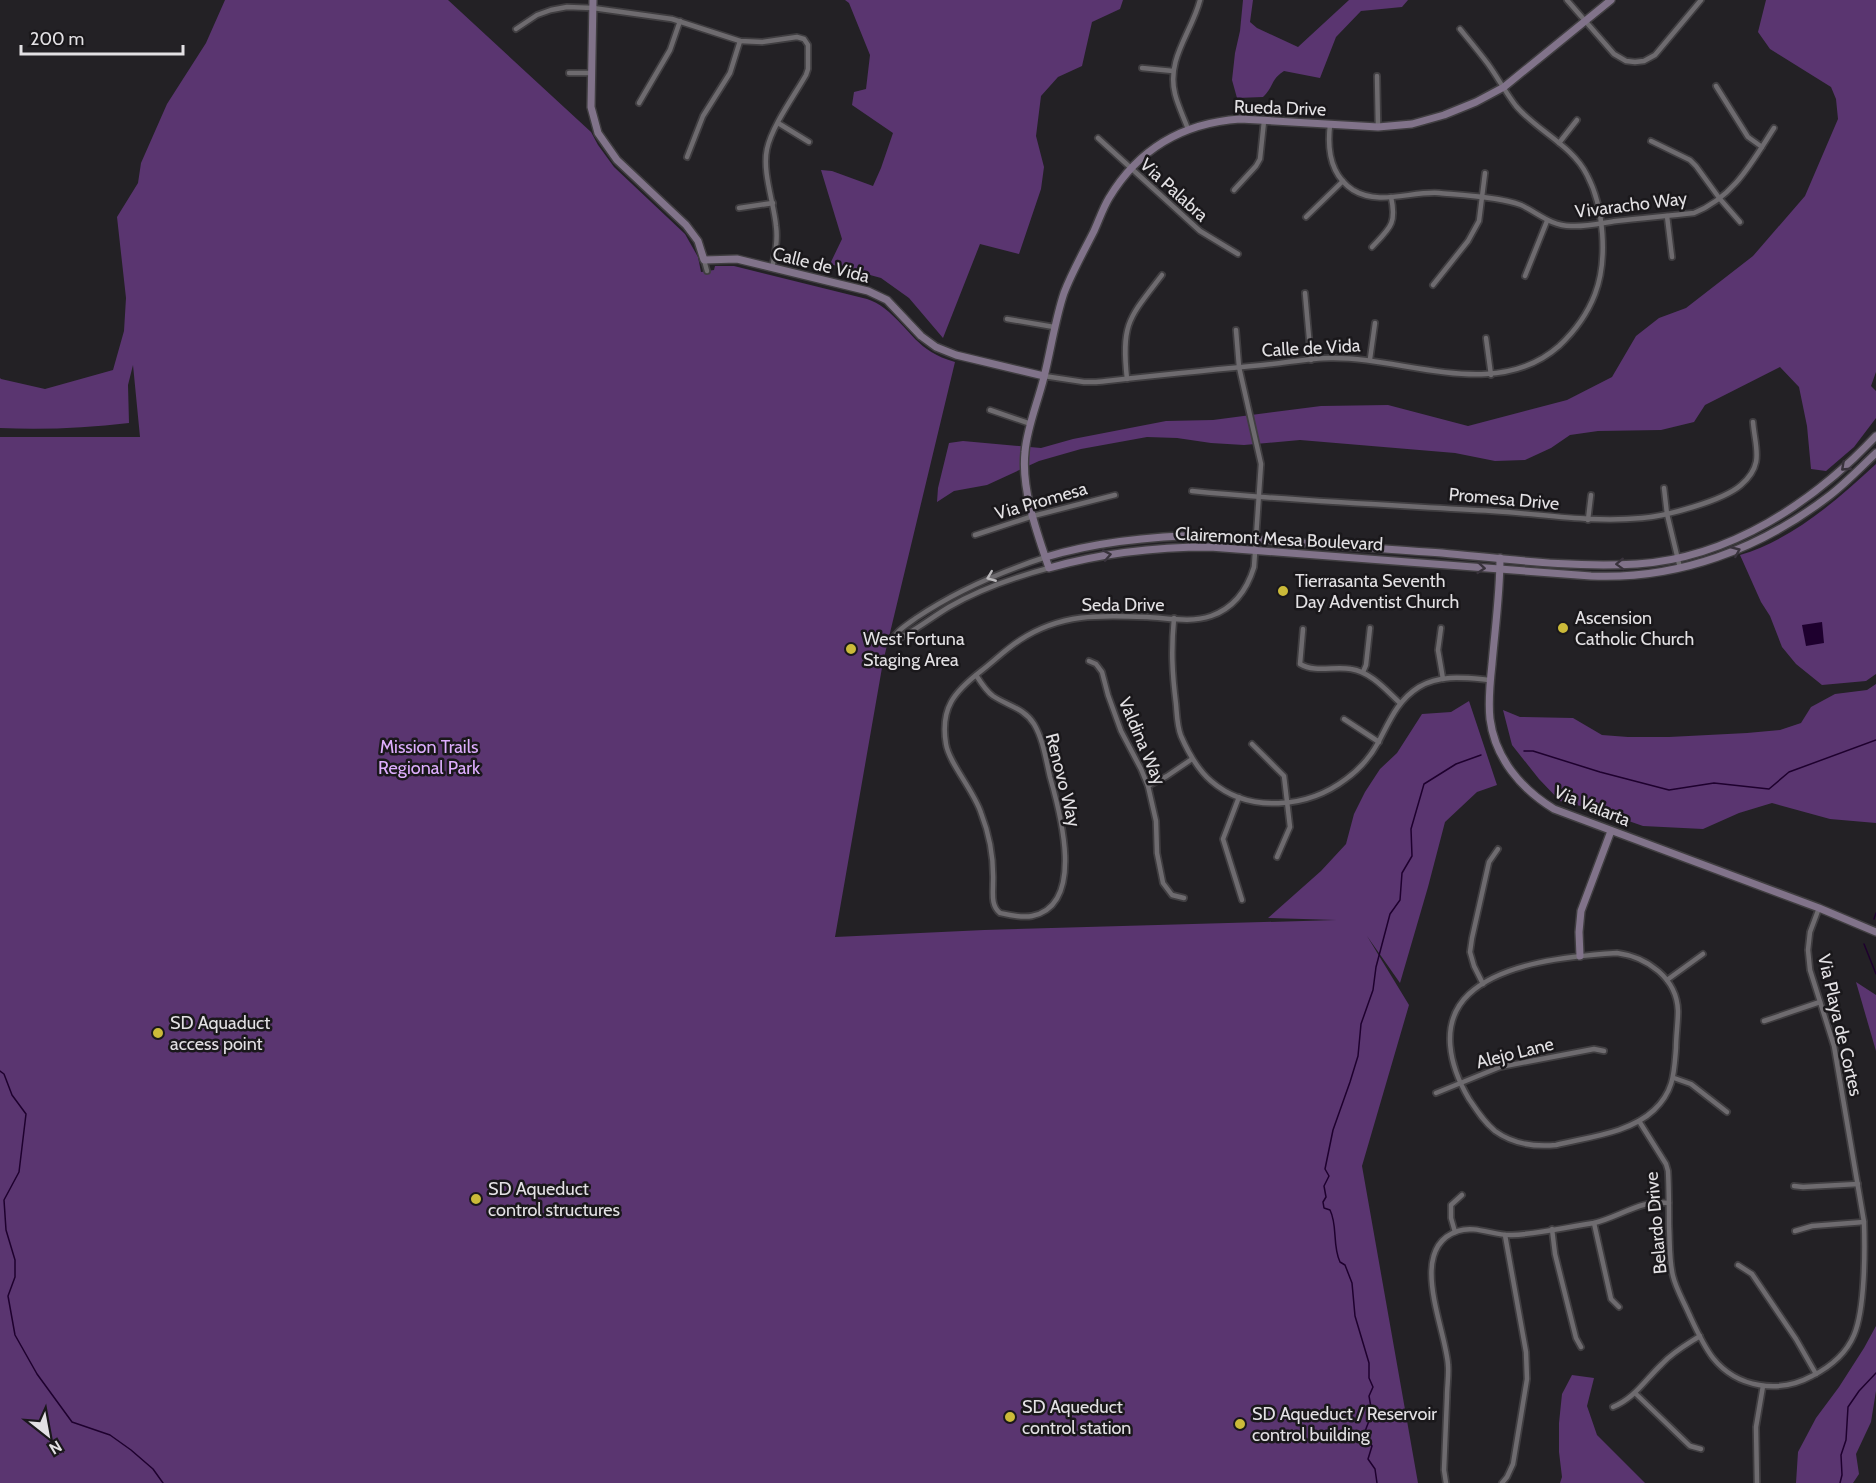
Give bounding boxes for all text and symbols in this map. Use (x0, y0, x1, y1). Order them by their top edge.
scale bar (21, 18, 183, 56)
text: 200 m (30, 28, 84, 50)
street label: Rueda Drive (1233, 95, 1327, 121)
street label: Via Palabra (1135, 154, 1213, 227)
street label: Vivaracho Way (1574, 187, 1688, 223)
street label: Calle de Vida (770, 242, 872, 288)
street label: Calle de Vida (1261, 334, 1361, 362)
one-way arrow (1841, 459, 1852, 470)
street label: Via Promesa (992, 477, 1090, 525)
street label: Promesa Drive (1448, 483, 1560, 515)
street label: Clairemont Mesa Boulevard (1174, 523, 1384, 555)
one-way arrow (1729, 546, 1740, 558)
one-way arrow (1101, 549, 1111, 562)
one-way arrow (1615, 558, 1624, 571)
one-way arrow (1476, 561, 1485, 574)
one-way arrow (986, 570, 997, 582)
place label: Tierrasanta Seventh Day Adventist Church (1295, 570, 1459, 613)
marker: Tierrasanta Seventh Day Adventist Church (1276, 584, 1290, 598)
street label: Seda Drive (1082, 594, 1164, 616)
place label: Ascension Catholic Church (1575, 607, 1694, 650)
marker: Ascension Catholic Church (1556, 621, 1570, 635)
place label: West Fortuna Staging Area (863, 628, 965, 671)
marker: West Fortuna Staging Area (844, 642, 858, 656)
street label: Valdina Way (1114, 694, 1170, 788)
street label: Renovo Way (1041, 731, 1085, 829)
park label: Mission Trails Regional Park (378, 736, 481, 779)
street label: Via Valarta (1551, 781, 1634, 831)
street label: Via Playa de Cortes (1813, 952, 1867, 1098)
place label: SD Aquaduct access point (170, 1012, 270, 1055)
marker: SD Aquaduct access point (151, 1026, 165, 1040)
street label: Alejo Lane (1474, 1033, 1556, 1073)
street label: Belardo Drive (1641, 1171, 1671, 1275)
place label: SD Aqueduct control structures (488, 1178, 620, 1221)
marker: SD Aqueduct control structures (469, 1192, 483, 1206)
place label: SD Aqueduct control station (1022, 1396, 1131, 1439)
place label: SD Aqueduct / Reservoir control building (1252, 1403, 1437, 1446)
north arrow (18, 1405, 78, 1465)
marker: SD Aqueduct control station (1003, 1410, 1017, 1424)
marker: SD Aqueduct / Reservoir control building (1233, 1417, 1247, 1431)
text: N (46, 1436, 65, 1458)

